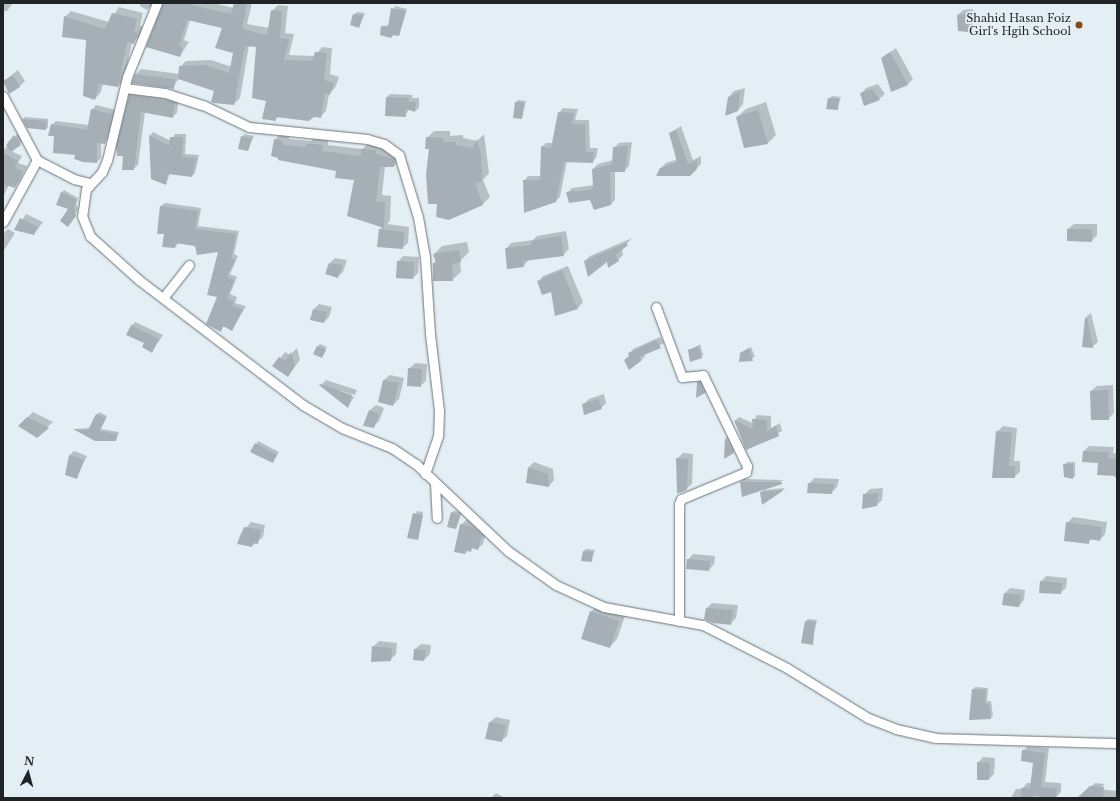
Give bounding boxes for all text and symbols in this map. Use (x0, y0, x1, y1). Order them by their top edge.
place label: Shahid Hasan Foiz Girl's Hgih School (966, 12, 1071, 38)
marker: Shahid Hasan Foiz Girl's Hgih School (1074, 20, 1084, 30)
north arrow (8, 753, 48, 793)
text: N (23, 754, 35, 769)

